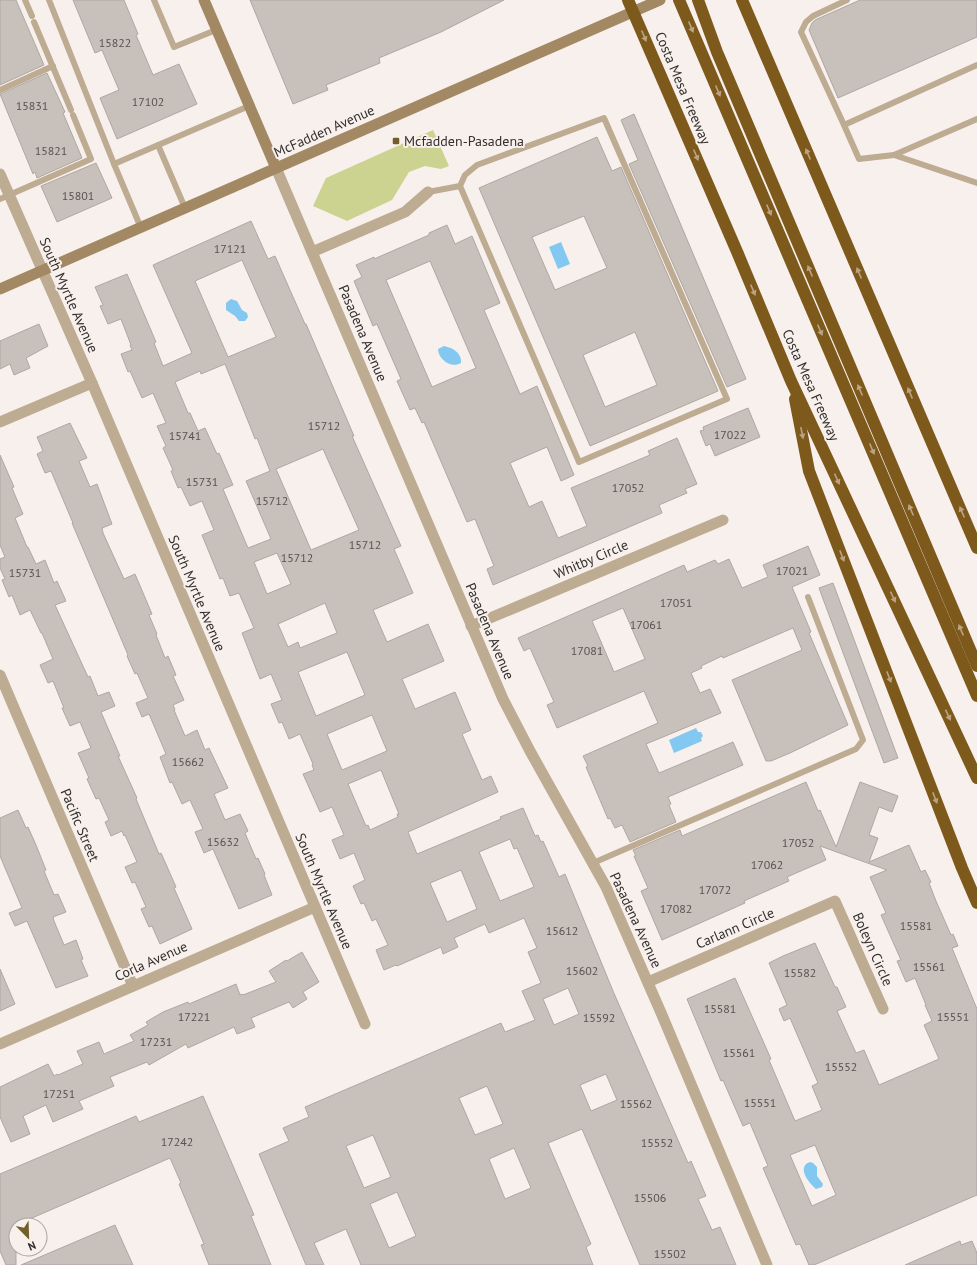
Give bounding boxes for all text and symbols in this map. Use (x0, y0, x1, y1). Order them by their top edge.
one-way arrow (688, 22, 694, 33)
street label: Costa Mesa Freeway (651, 29, 715, 148)
one-way arrow (641, 30, 647, 41)
house number: 15822 (99, 35, 131, 50)
one-way arrow (715, 85, 721, 96)
house number: 17102 (132, 94, 164, 109)
house number: 15831 (16, 98, 48, 113)
street label: McFadden Avenue (271, 101, 377, 161)
place label: Mcfadden-Pasadena (404, 132, 524, 150)
marker: Mcfadden-Pasadena (391, 136, 401, 146)
house number: 15821 (35, 143, 67, 158)
one-way arrow (805, 148, 811, 159)
one-way arrow (692, 149, 699, 161)
house number: 15801 (62, 188, 94, 203)
one-way arrow (767, 205, 773, 217)
street label: South Myrtle Avenue (35, 235, 103, 355)
house number: 17121 (214, 241, 246, 256)
one-way arrow (806, 264, 812, 276)
one-way arrow (856, 268, 862, 279)
street label: Pasadena Avenue (335, 282, 391, 384)
one-way arrow (751, 284, 757, 296)
one-way arrow (818, 324, 824, 336)
street label: Costa Mesa Freeway (778, 326, 844, 444)
one-way arrow (857, 384, 863, 396)
one-way arrow (907, 386, 913, 398)
house number: 15712 (308, 418, 340, 433)
one-way arrow (799, 426, 805, 439)
house number: 17022 (714, 427, 746, 442)
house number: 15741 (169, 428, 201, 443)
one-way arrow (869, 444, 875, 456)
house number: 15731 (186, 474, 218, 489)
one-way arrow (834, 474, 840, 485)
house number: 17052 (612, 480, 644, 495)
house number: 15712 (256, 493, 288, 508)
one-way arrow (907, 504, 913, 516)
one-way arrow (958, 506, 965, 518)
street label: South Myrtle Avenue (164, 532, 230, 654)
street label: Whitby Circle (551, 535, 631, 583)
house number: 15712 (349, 537, 381, 552)
house number: 15712 (281, 550, 313, 565)
one-way arrow (840, 550, 846, 562)
house number: 17021 (776, 563, 808, 578)
house number: 15731 (9, 565, 41, 580)
street label: Pasadena Avenue (462, 580, 518, 682)
one-way arrow (889, 591, 896, 603)
house number: 17051 (660, 595, 692, 610)
house number: 17061 (630, 617, 662, 632)
one-way arrow (958, 623, 964, 635)
house number: 17081 (571, 643, 603, 658)
one-way arrow (886, 671, 892, 683)
one-way arrow (945, 709, 951, 720)
house number: 15662 (172, 754, 204, 769)
street label: Pacific Street (57, 786, 103, 864)
one-way arrow (933, 793, 939, 805)
street label: South Myrtle Avenue (291, 830, 357, 952)
house number: 15632 (207, 834, 239, 849)
house number: 17052 (782, 835, 814, 850)
house number: 17062 (751, 857, 783, 872)
street label: Pasadena Avenue (606, 869, 666, 971)
house number: 17072 (699, 882, 731, 897)
house number: 17082 (660, 901, 692, 916)
street label: Carlann Circle (693, 903, 777, 953)
street label: Boleyn Circle (849, 909, 897, 989)
house number: 15581 (900, 918, 932, 933)
house number: 15612 (546, 923, 578, 938)
street label: Corla Avenue (112, 937, 190, 985)
house number: 15561 (913, 959, 945, 974)
house number: 15602 (566, 963, 598, 978)
house number: 15582 (784, 965, 816, 980)
house number: 15581 (704, 1001, 736, 1016)
house number: 17221 (178, 1009, 210, 1024)
house number: 15551 (937, 1009, 969, 1024)
house number: 15592 (583, 1010, 615, 1025)
house number: 17231 (140, 1034, 172, 1049)
house number: 15561 (723, 1045, 755, 1060)
house number: 15552 (825, 1059, 857, 1074)
house number: 17251 (43, 1086, 75, 1101)
house number: 15551 (744, 1095, 776, 1110)
house number: 15562 (620, 1096, 652, 1111)
house number: 17242 (161, 1134, 193, 1149)
house number: 15552 (641, 1135, 673, 1150)
house number: 15506 (634, 1190, 666, 1205)
north arrow (8, 1217, 48, 1257)
text: N (26, 1238, 38, 1254)
house number: 15502 (654, 1246, 686, 1261)

